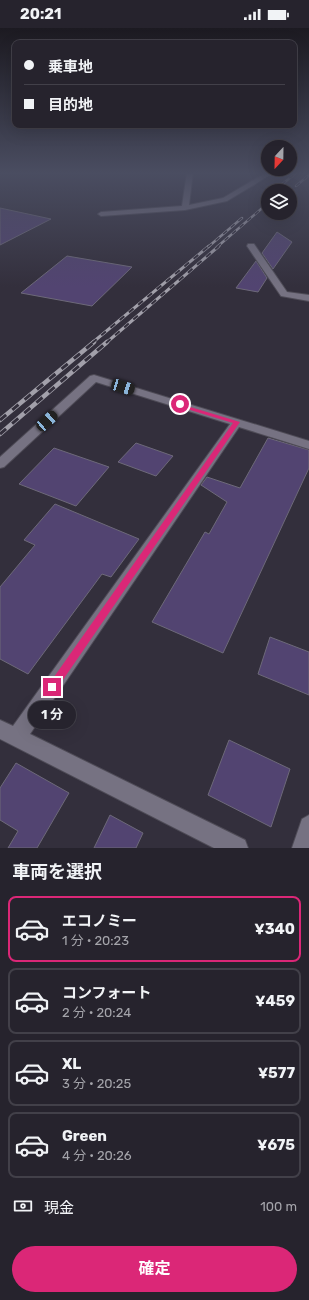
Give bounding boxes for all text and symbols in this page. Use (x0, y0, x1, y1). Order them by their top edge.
text: 20:21 (20, 5, 62, 23)
text: 乗車地 (48, 58, 93, 76)
text: 目的地 (48, 96, 93, 114)
north arrow (261, 140, 297, 176)
map controls (261, 140, 297, 220)
button: layers (261, 184, 297, 220)
car (110, 378, 136, 396)
route start (171, 395, 189, 413)
car (34, 409, 60, 433)
route end (43, 678, 61, 696)
callout: 1 分 (28, 701, 76, 729)
text: 1 分 (41, 707, 63, 722)
text: 車両を選択 (12, 861, 102, 883)
icon: car (14, 911, 50, 947)
text: エコノミー (62, 912, 137, 930)
text: ¥340 (254, 920, 295, 938)
text: 1 分 · 20:23 (62, 933, 129, 948)
icon: car (14, 983, 50, 1019)
text: コンフォート (62, 984, 152, 1002)
text: ¥459 (255, 992, 295, 1010)
text: 2 分 · 20:24 (62, 1005, 131, 1020)
icon: car (14, 1055, 50, 1091)
text: XL (62, 1055, 81, 1073)
text: ¥577 (258, 1064, 295, 1082)
text: 3 分 · 20:25 (62, 1076, 131, 1091)
icon: car (14, 1127, 50, 1163)
text: Green (62, 1127, 107, 1145)
text: ¥675 (257, 1136, 295, 1154)
text: 4 分 · 20:26 (62, 1148, 132, 1163)
icon: cash (12, 1195, 34, 1217)
text: 現金 (44, 1199, 74, 1217)
text: 100 m (260, 1199, 297, 1214)
button: 確定 (12, 1246, 297, 1292)

